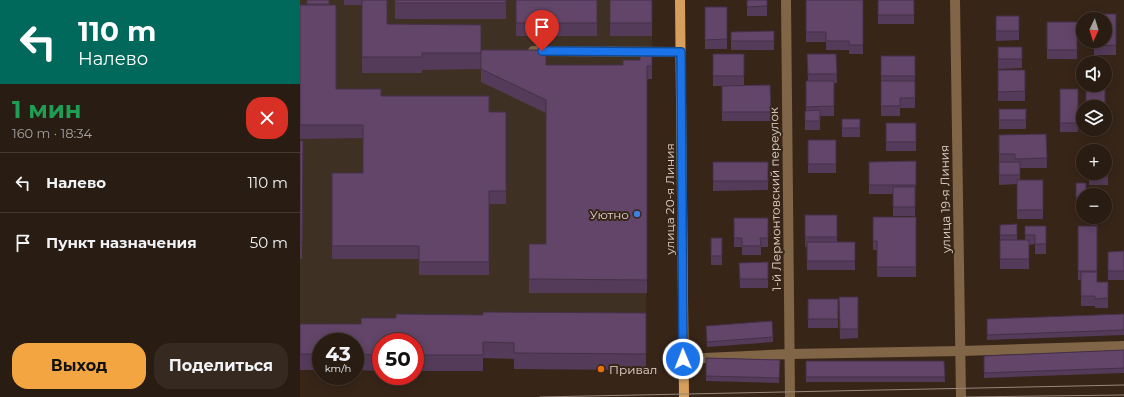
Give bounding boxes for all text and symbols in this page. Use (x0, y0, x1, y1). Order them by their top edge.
pin (525, 10, 559, 51)
north arrow (1076, 12, 1112, 48)
map controls (1076, 12, 1112, 224)
text: 110 m (78, 14, 156, 48)
icon: left (12, 16, 64, 68)
icon: arrive (531, 16, 553, 38)
text: Налево (78, 48, 148, 70)
button: sound (1076, 56, 1112, 92)
text: 1 мин (12, 95, 81, 124)
button: close (246, 97, 288, 139)
button: layers (1076, 100, 1112, 136)
street label: 1-й Лермонтовский переулок (766, 107, 784, 291)
text: 160 m · 18:34 (12, 125, 92, 141)
street label: улица 20-я Линия (662, 143, 677, 256)
button: + (1076, 144, 1112, 180)
street label: улица 19-я Линия (937, 145, 953, 254)
icon: left (12, 172, 34, 194)
text: Налево (46, 173, 106, 192)
text: 110 m (247, 173, 288, 192)
button: − (1076, 188, 1112, 224)
place label: Уютно (590, 207, 629, 222)
marker: Уютно (632, 209, 642, 219)
icon: arrive (12, 232, 34, 254)
text: Пункт назначения (46, 233, 197, 252)
text: 50 m (250, 233, 288, 252)
speed limit sign: 50 (372, 333, 424, 385)
position arrow (662, 338, 704, 380)
text: 43 (325, 342, 351, 366)
button: Выход (12, 343, 146, 389)
button: Поделиться (154, 343, 288, 389)
text: km/h (325, 362, 351, 375)
place label: Привал (609, 362, 657, 377)
marker: Привал (596, 364, 606, 374)

